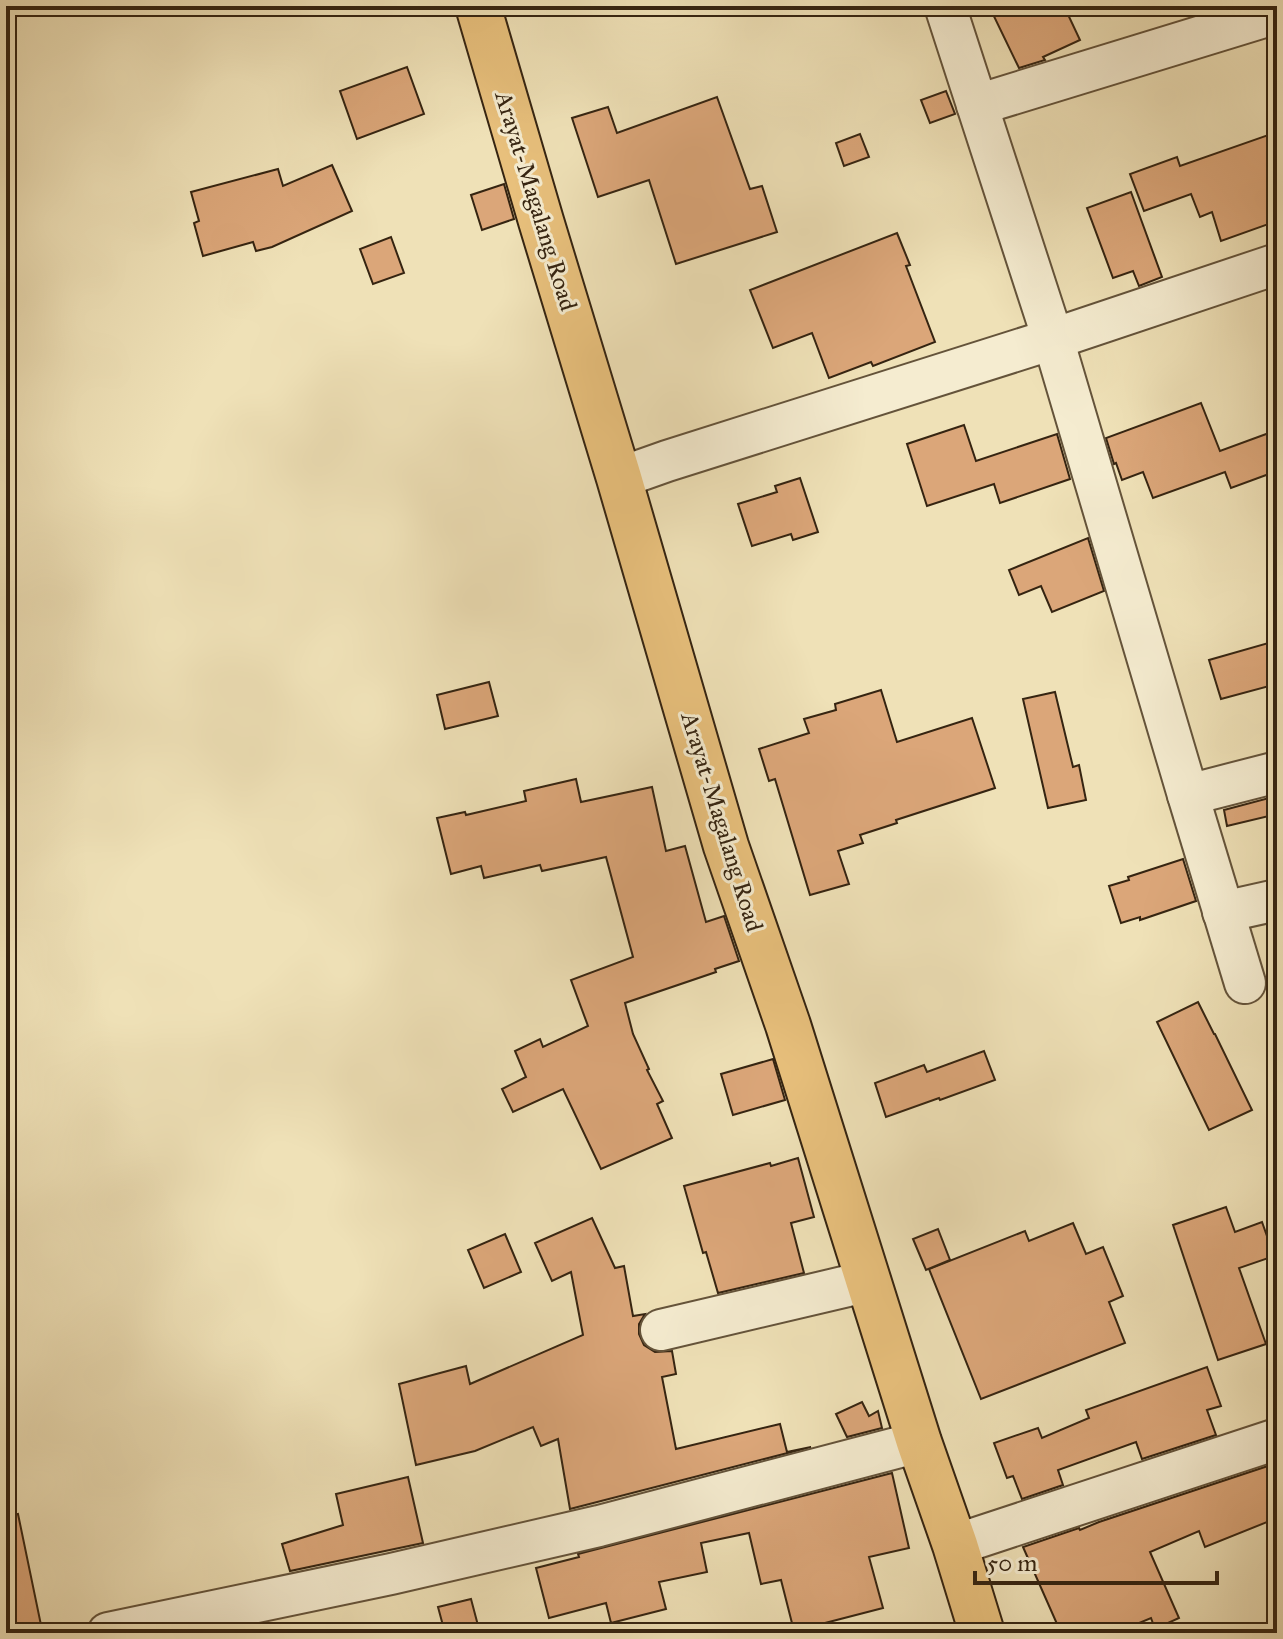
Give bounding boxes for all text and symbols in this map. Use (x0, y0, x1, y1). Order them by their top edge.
street label: Arayat-Magalang Road (488, 87, 584, 314)
street label: Arayat-Magalang Road (674, 708, 770, 935)
scale bar (975, 1535, 1217, 1585)
text: 50 m (987, 1548, 1037, 1578)

